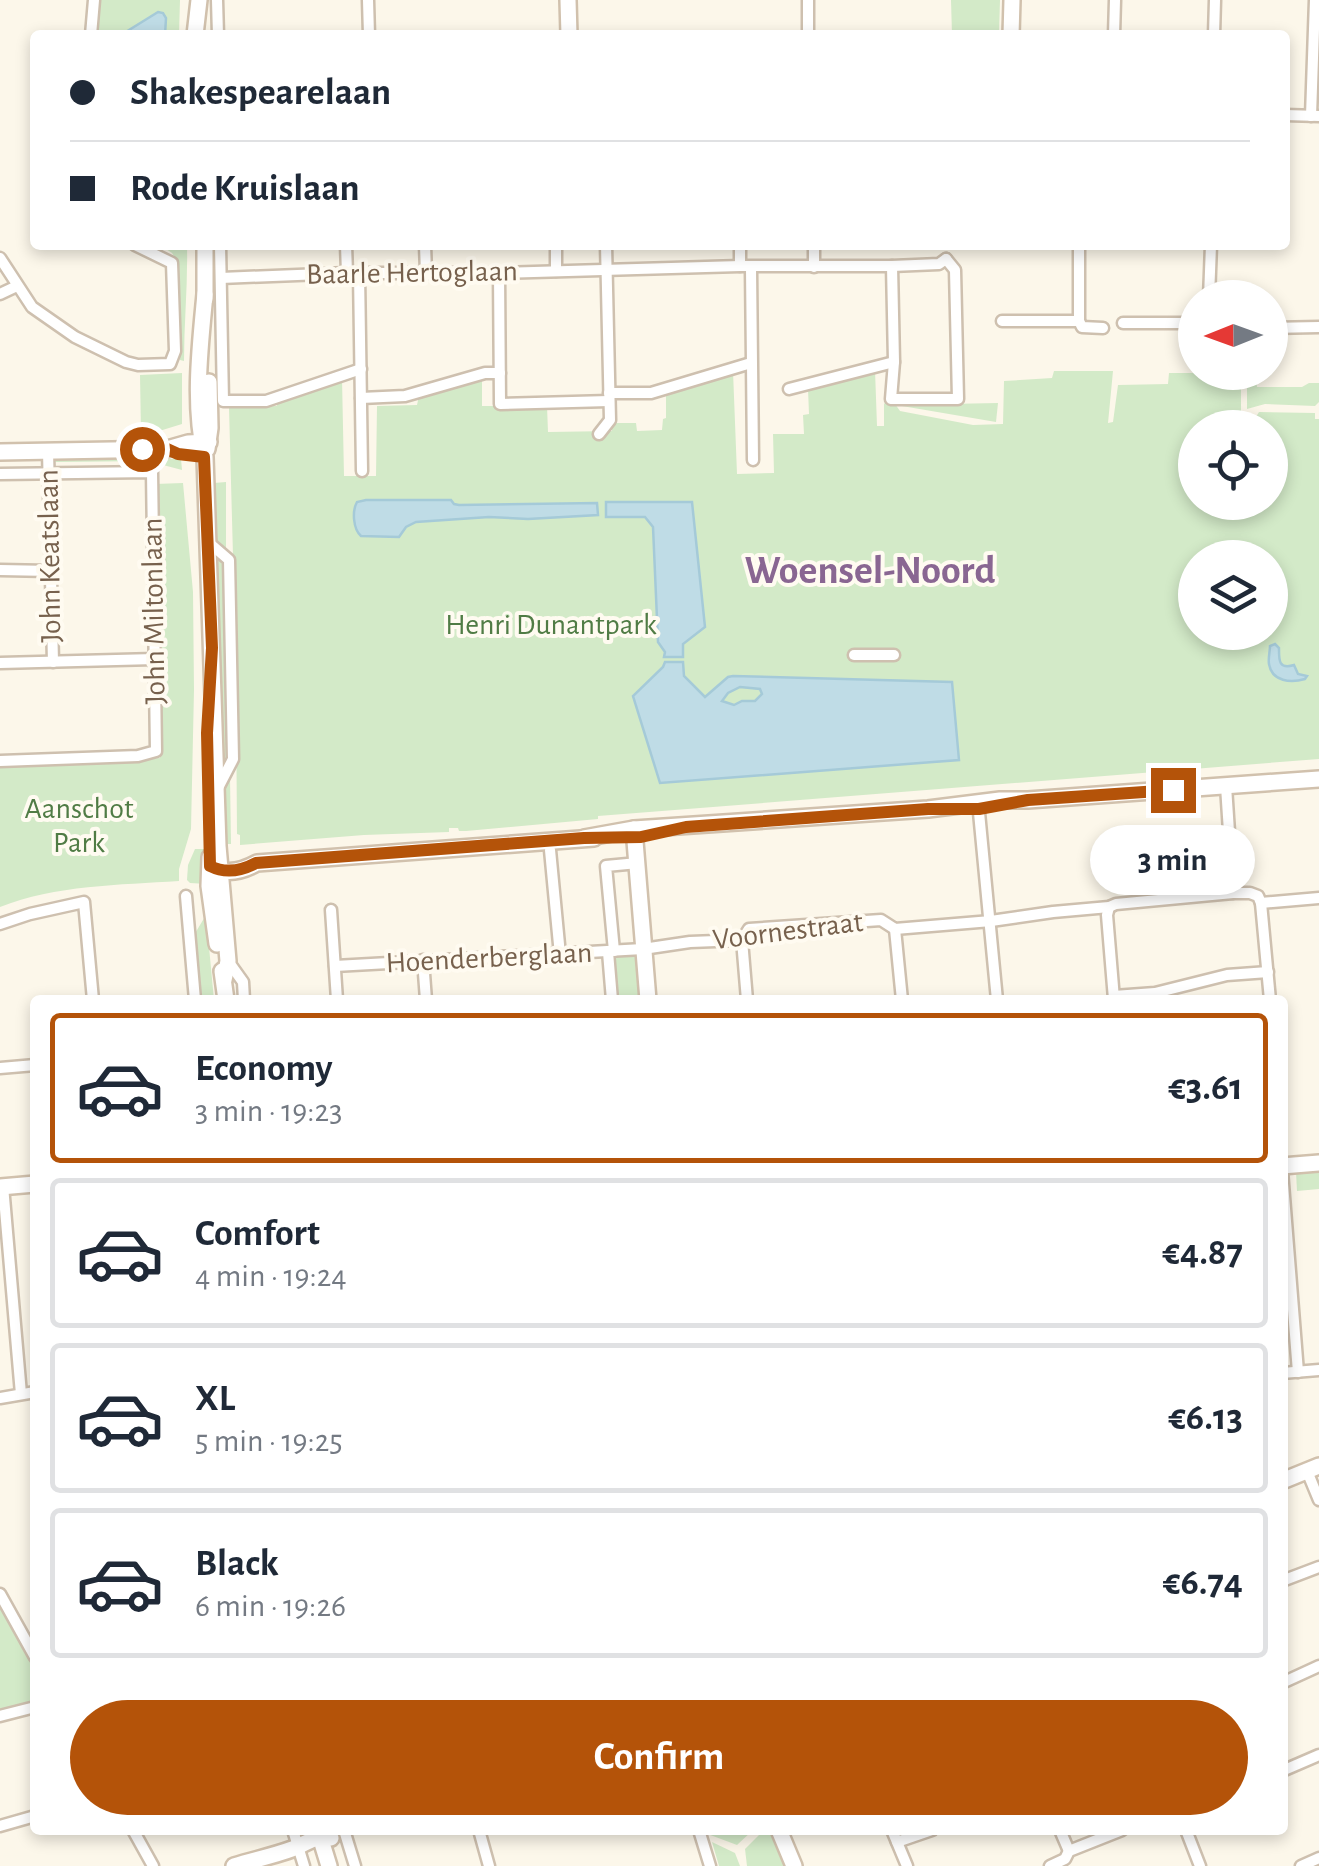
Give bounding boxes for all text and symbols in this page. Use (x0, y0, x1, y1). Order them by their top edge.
text: Shakespearelaan (130, 74, 391, 112)
text: Rode Kruislaan (130, 170, 360, 208)
street label: Baarle Hertoglaan (306, 256, 518, 290)
north arrow (1178, 280, 1288, 390)
map controls (1178, 280, 1288, 650)
button: locate (1178, 410, 1288, 520)
route start (120, 427, 165, 472)
street label: John Keatslaan (33, 469, 67, 643)
street label: John Miltonlaan (137, 517, 171, 705)
button: layers (1178, 540, 1288, 650)
district label: Woensel-Noord (745, 551, 995, 591)
park label: Henri Dunantpark (445, 610, 657, 640)
route end (1151, 768, 1196, 813)
park label: Aanschot Park (25, 794, 134, 858)
callout: 3 min (1090, 825, 1256, 895)
text: 3 min (1138, 844, 1207, 876)
street label: Voornestraat (711, 907, 865, 955)
street label: Hoenderberglaan (385, 938, 593, 978)
icon: car (75, 1043, 165, 1133)
text: Economy (195, 1050, 333, 1088)
text: €3.61 (1168, 1069, 1243, 1107)
text: 3 min · 19:23 (195, 1095, 342, 1127)
icon: car (75, 1208, 165, 1298)
text: Comfort (195, 1215, 320, 1253)
text: €4.87 (1162, 1234, 1243, 1272)
text: 4 min · 19:24 (195, 1260, 347, 1292)
icon: car (75, 1373, 165, 1463)
text: XL (195, 1380, 235, 1418)
text: €6.13 (1168, 1399, 1243, 1437)
text: 5 min · 19:25 (195, 1425, 343, 1457)
icon: car (75, 1538, 165, 1628)
text: Black (195, 1545, 279, 1583)
text: €6.74 (1163, 1564, 1243, 1602)
text: 6 min · 19:26 (195, 1590, 346, 1622)
button: Confirm (70, 1700, 1248, 1815)

